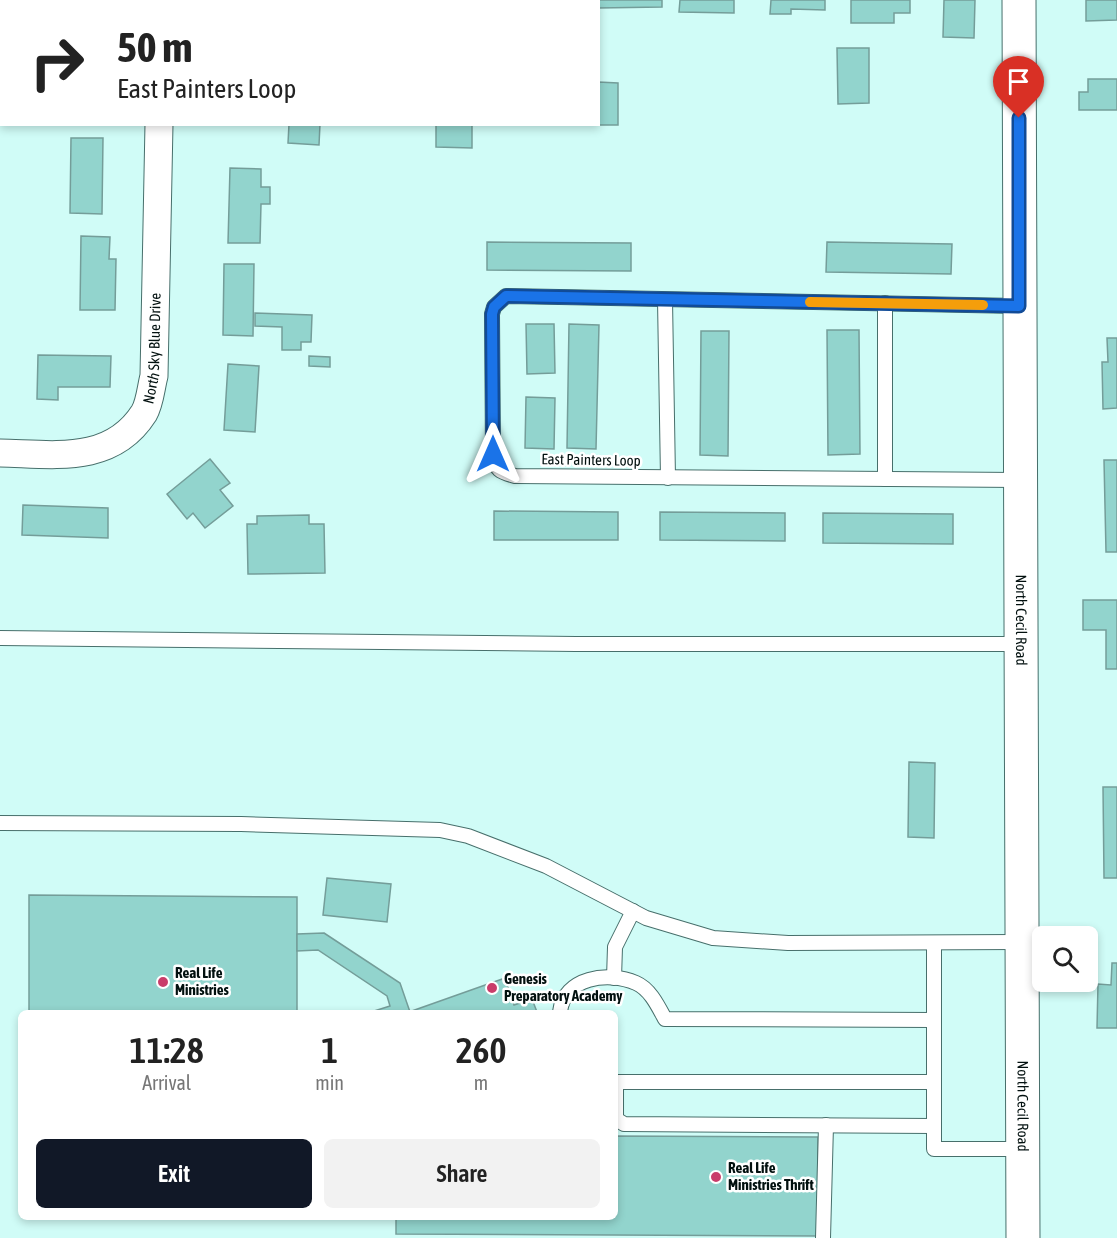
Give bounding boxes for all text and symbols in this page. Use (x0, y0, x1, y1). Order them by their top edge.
text: 50 m (117, 23, 192, 71)
icon: right (18, 24, 96, 102)
pin (993, 56, 1044, 118)
icon: arrive (1002, 65, 1035, 98)
text: East Painters Loop (117, 73, 296, 104)
street label: North Sky Blue Drive (139, 292, 164, 406)
position arrow (461, 422, 525, 486)
street label: East Painters Loop (541, 450, 641, 469)
street label: North Cecil Road (1013, 574, 1030, 666)
map controls (1032, 926, 1098, 992)
button: search (1032, 926, 1098, 992)
place label: Real Life Ministries (175, 964, 230, 998)
place label: Genesis Preparatory Academy (504, 970, 623, 1004)
marker: Real Life Ministries (156, 975, 170, 989)
marker: Genesis Preparatory Academy (485, 981, 499, 995)
text: 11:28 (130, 1029, 204, 1071)
text: 1 (321, 1029, 338, 1071)
text: 260 (456, 1029, 506, 1071)
street label: North Cecil Road (1014, 1060, 1032, 1152)
text: Arrival (142, 1071, 191, 1094)
text: min (315, 1071, 344, 1094)
text: m (474, 1071, 488, 1094)
button: Exit (36, 1139, 312, 1208)
button: Share (324, 1139, 600, 1208)
place label: Real Life Ministries Thrift (728, 1159, 814, 1193)
marker: Real Life Ministries Thrift (709, 1170, 723, 1184)

